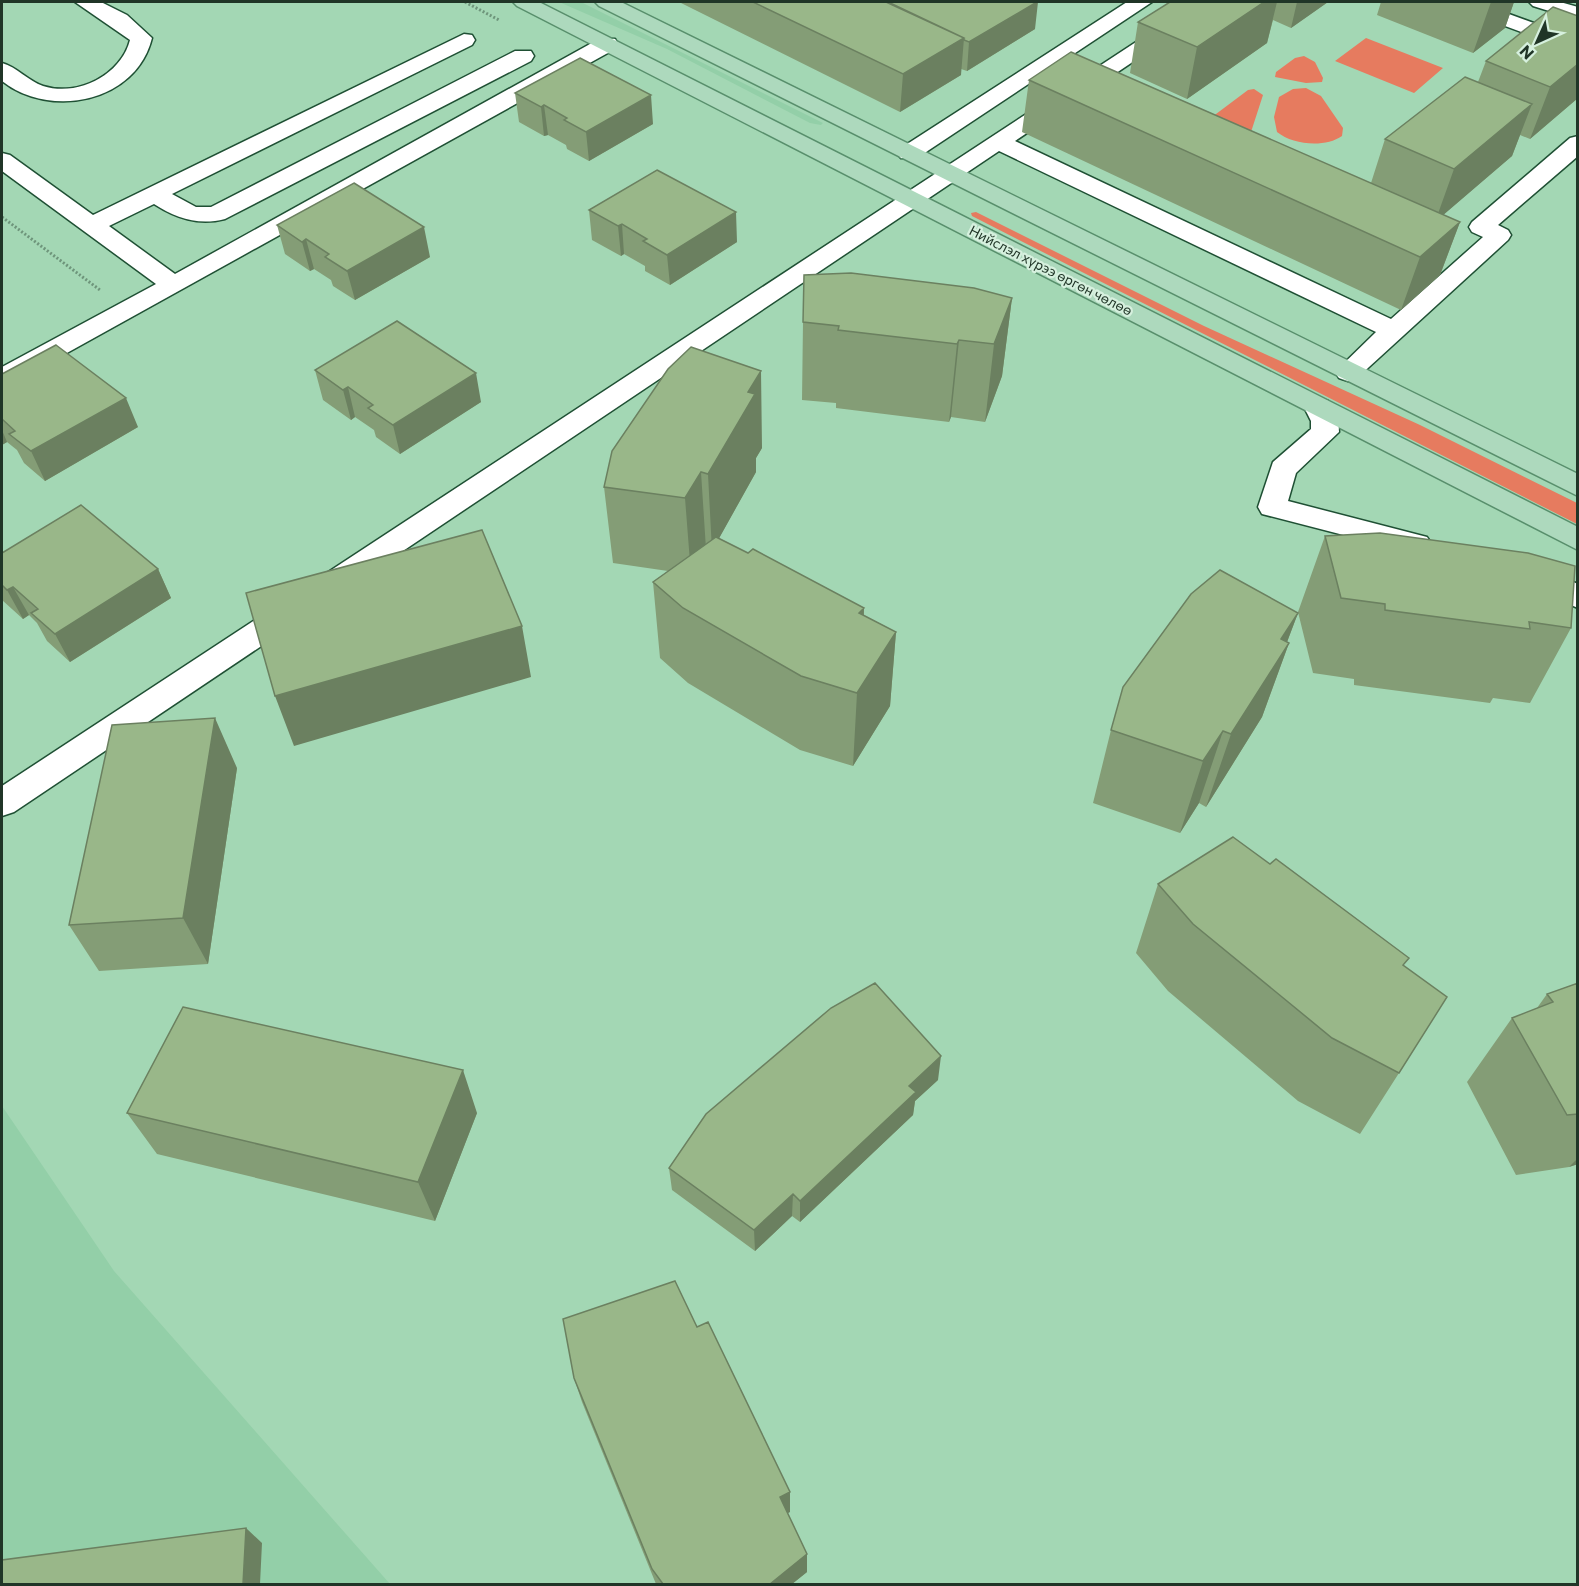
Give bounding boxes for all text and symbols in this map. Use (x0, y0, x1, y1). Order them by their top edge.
north arrow (1507, 12, 1567, 72)
text: N (1515, 42, 1537, 64)
street label: Нийслэл хүрээ өргөн чөлөө (967, 221, 1135, 319)

